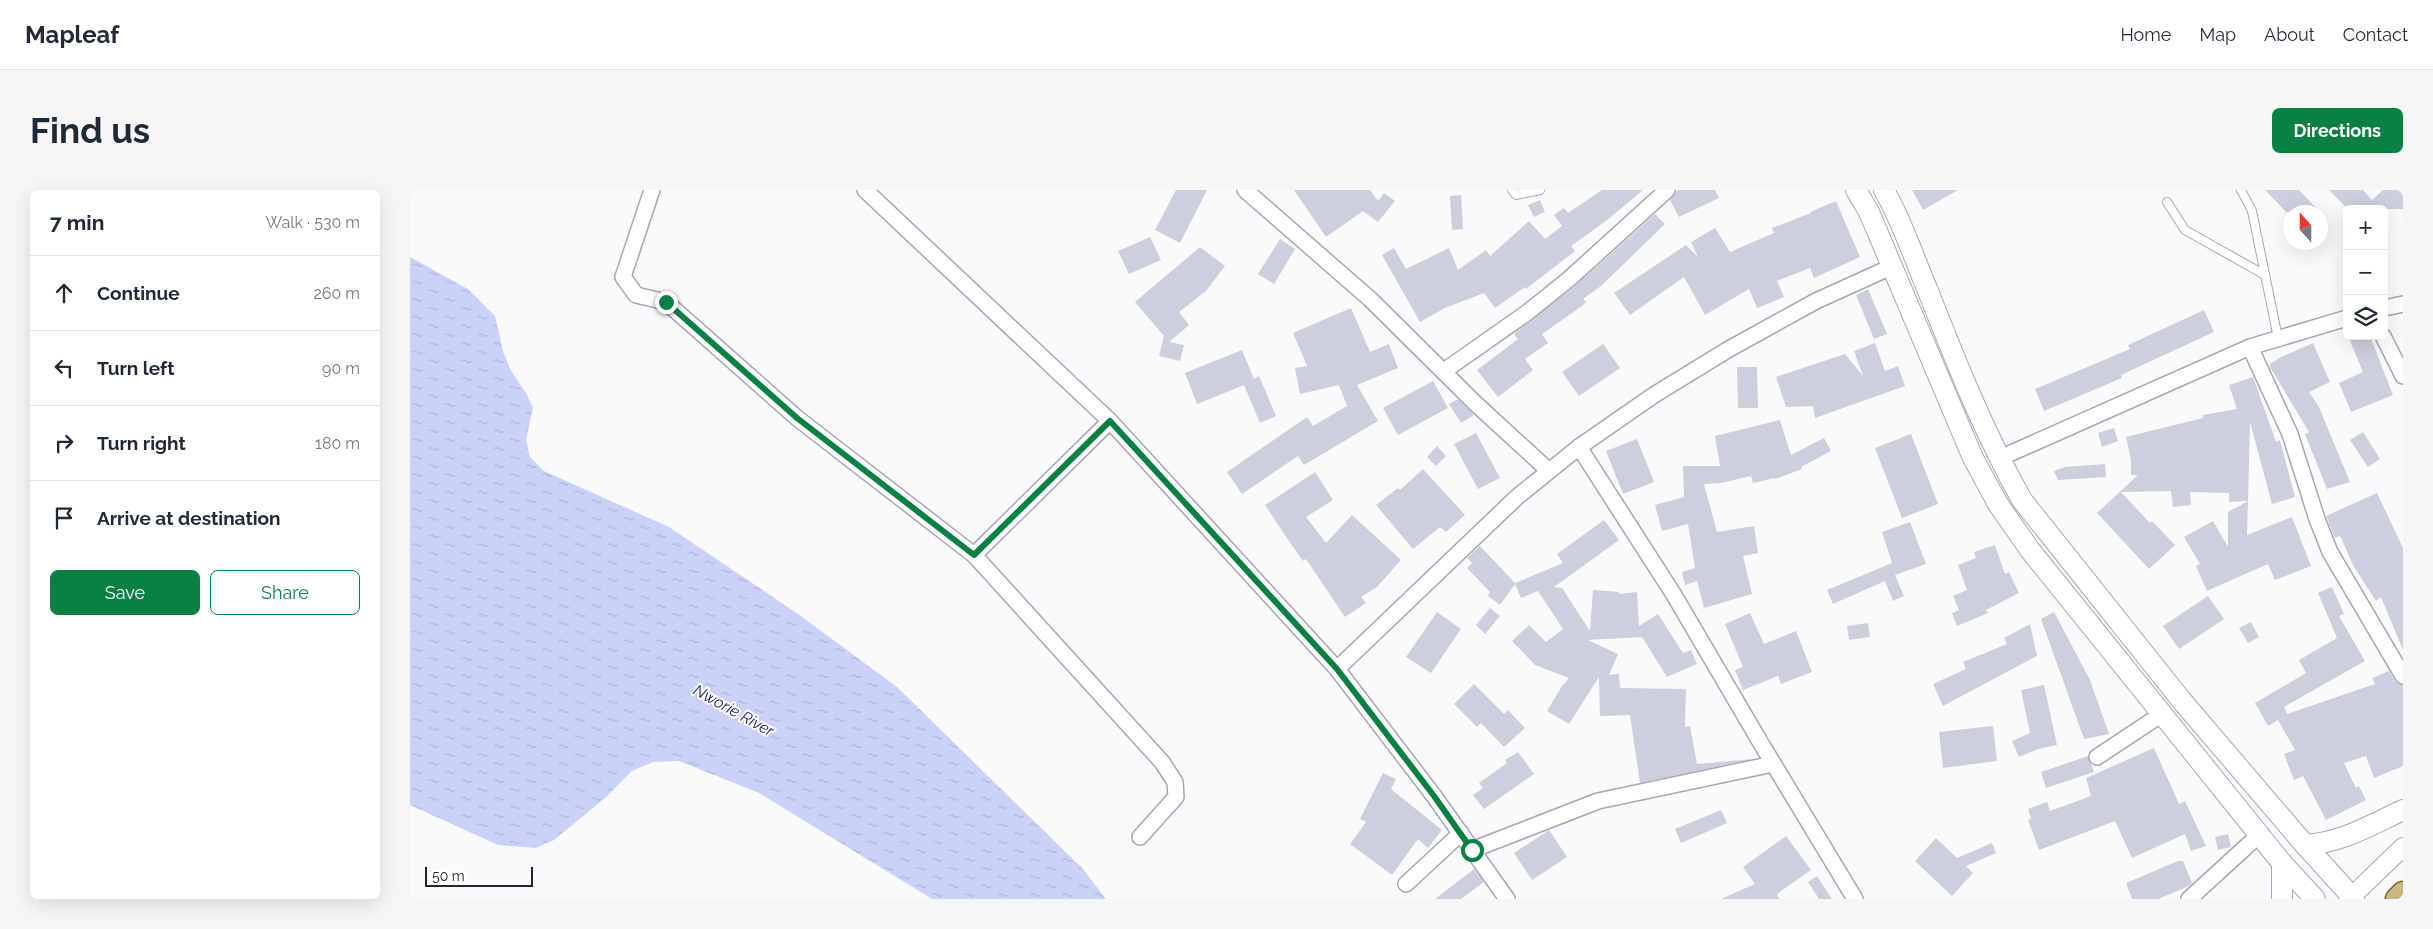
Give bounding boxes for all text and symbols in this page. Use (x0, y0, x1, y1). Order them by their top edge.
text: Mapleaf (25, 20, 119, 49)
text: Home (2120, 24, 2171, 45)
text: Map (2199, 24, 2236, 45)
text: About (2264, 24, 2315, 45)
text: Contact (2343, 24, 2408, 45)
button: Directions (2272, 108, 2403, 153)
text: Find us (30, 110, 150, 151)
north arrow (2283, 205, 2328, 250)
map controls (2343, 205, 2388, 340)
button: + (2343, 205, 2388, 250)
text: 7 min (50, 210, 104, 235)
text: Walk · 530 m (266, 213, 360, 232)
button: − (2343, 250, 2388, 295)
icon: ahead (50, 279, 78, 307)
text: Continue (97, 282, 180, 304)
text: 260 m (313, 284, 360, 303)
route end (655, 291, 678, 314)
button: layers (2343, 295, 2388, 340)
icon: left (50, 354, 78, 382)
text: Turn left (97, 357, 174, 379)
text: 90 m (322, 359, 360, 378)
icon: right (50, 429, 78, 457)
text: Turn right (97, 432, 186, 454)
text: 180 m (315, 434, 360, 453)
icon: arrive (50, 504, 78, 532)
text: Arrive at destination (97, 507, 281, 529)
button: Save (50, 570, 200, 615)
button: Share (210, 570, 360, 615)
water label: Nworie River (690, 680, 778, 741)
route start (1461, 839, 1484, 862)
scale bar (425, 864, 532, 887)
text: 50 m (432, 868, 465, 884)

